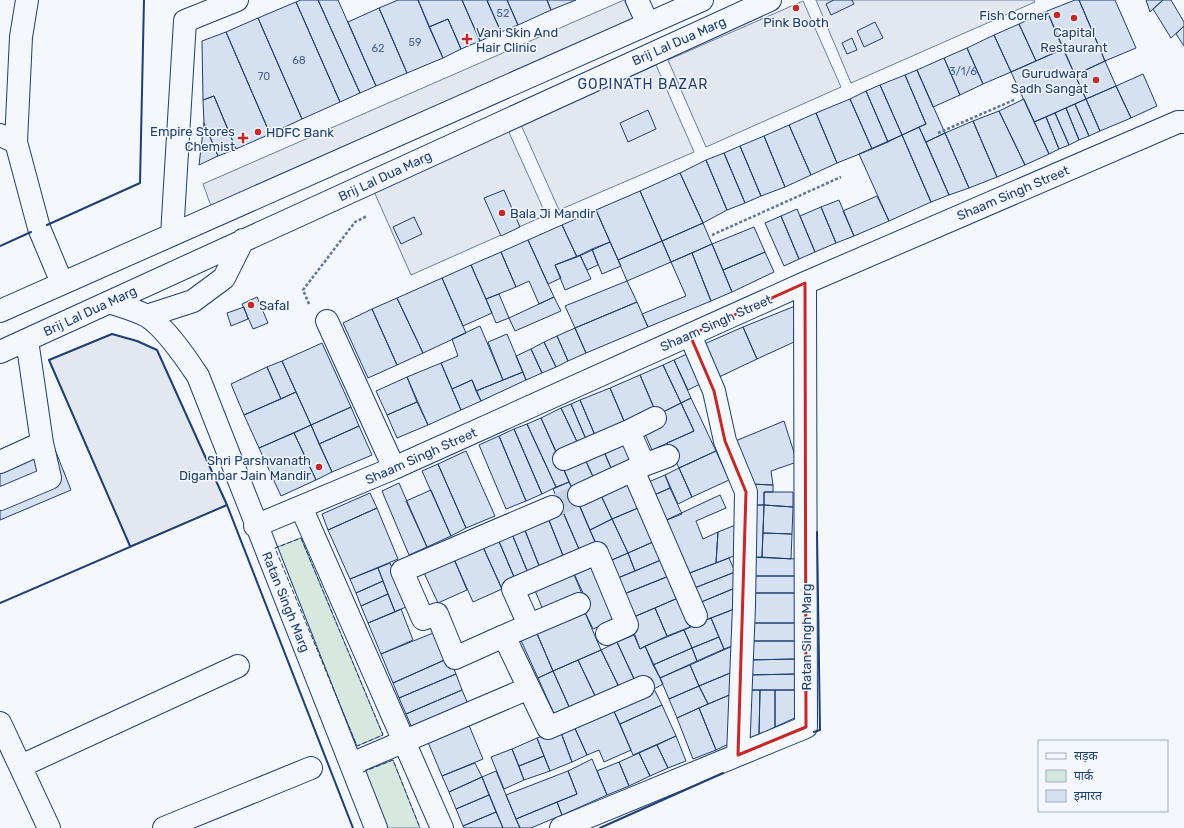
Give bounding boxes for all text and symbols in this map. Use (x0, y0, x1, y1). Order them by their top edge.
marker: Pink Booth (791, 3, 801, 13)
house number: 52 (497, 7, 510, 20)
place label: Fish Corner (979, 8, 1049, 23)
marker: Fish Corner (1052, 10, 1062, 20)
marker: Capital Restaurant (1069, 13, 1079, 23)
street label: Brij Lal Dua Marg (630, 14, 729, 69)
place label: Pink Booth (763, 15, 829, 30)
place label: Vani Skin And Hair Clinic (476, 25, 558, 55)
place label: Capital Restaurant (1040, 25, 1108, 55)
marker: Vani Skin And Hair Clinic (461, 33, 473, 45)
house number: 59 (408, 36, 422, 49)
house number: 62 (371, 42, 385, 55)
house number: 68 (292, 54, 306, 67)
house number: 3/1/6 (949, 65, 977, 78)
place label: Gurudwara Sadh Sangat (1011, 66, 1088, 97)
house number: 70 (258, 70, 270, 83)
marker: Gurudwara Sadh Sangat (1091, 75, 1101, 85)
district label: GOPINATH BAZAR (577, 76, 709, 93)
place label: Empire Stores Chemist (150, 124, 235, 154)
place label: HDFC Bank (266, 125, 334, 140)
marker: HDFC Bank (253, 127, 263, 137)
marker: Empire Stores Chemist (238, 133, 248, 143)
street label: Brij Lal Dua Marg (336, 148, 435, 205)
street label: Shaam Singh Street (955, 163, 1072, 224)
place label: Bala Ji Mandir (510, 206, 595, 221)
marker: Bala Ji Mandir (497, 208, 507, 218)
street label: Brij Lal Dua Marg (41, 283, 140, 340)
street label: Shaam Singh Street (658, 292, 775, 355)
place label: Safal (259, 298, 289, 313)
marker: Safal (246, 300, 256, 310)
street label: Shaam Singh Street (363, 425, 480, 488)
place label: Shri Parshvanath Digambar Jain Mandir (179, 453, 311, 484)
marker: Shri Parshvanath Digambar Jain Mandir (314, 462, 324, 472)
street label: Ratan Singh Marg (258, 550, 313, 655)
street label: Ratan Singh Marg (799, 584, 815, 691)
legend (1038, 740, 1168, 812)
text: सड़क (1074, 749, 1099, 763)
text: पार्क (1074, 769, 1094, 783)
text: इमारत (1074, 789, 1103, 803)

